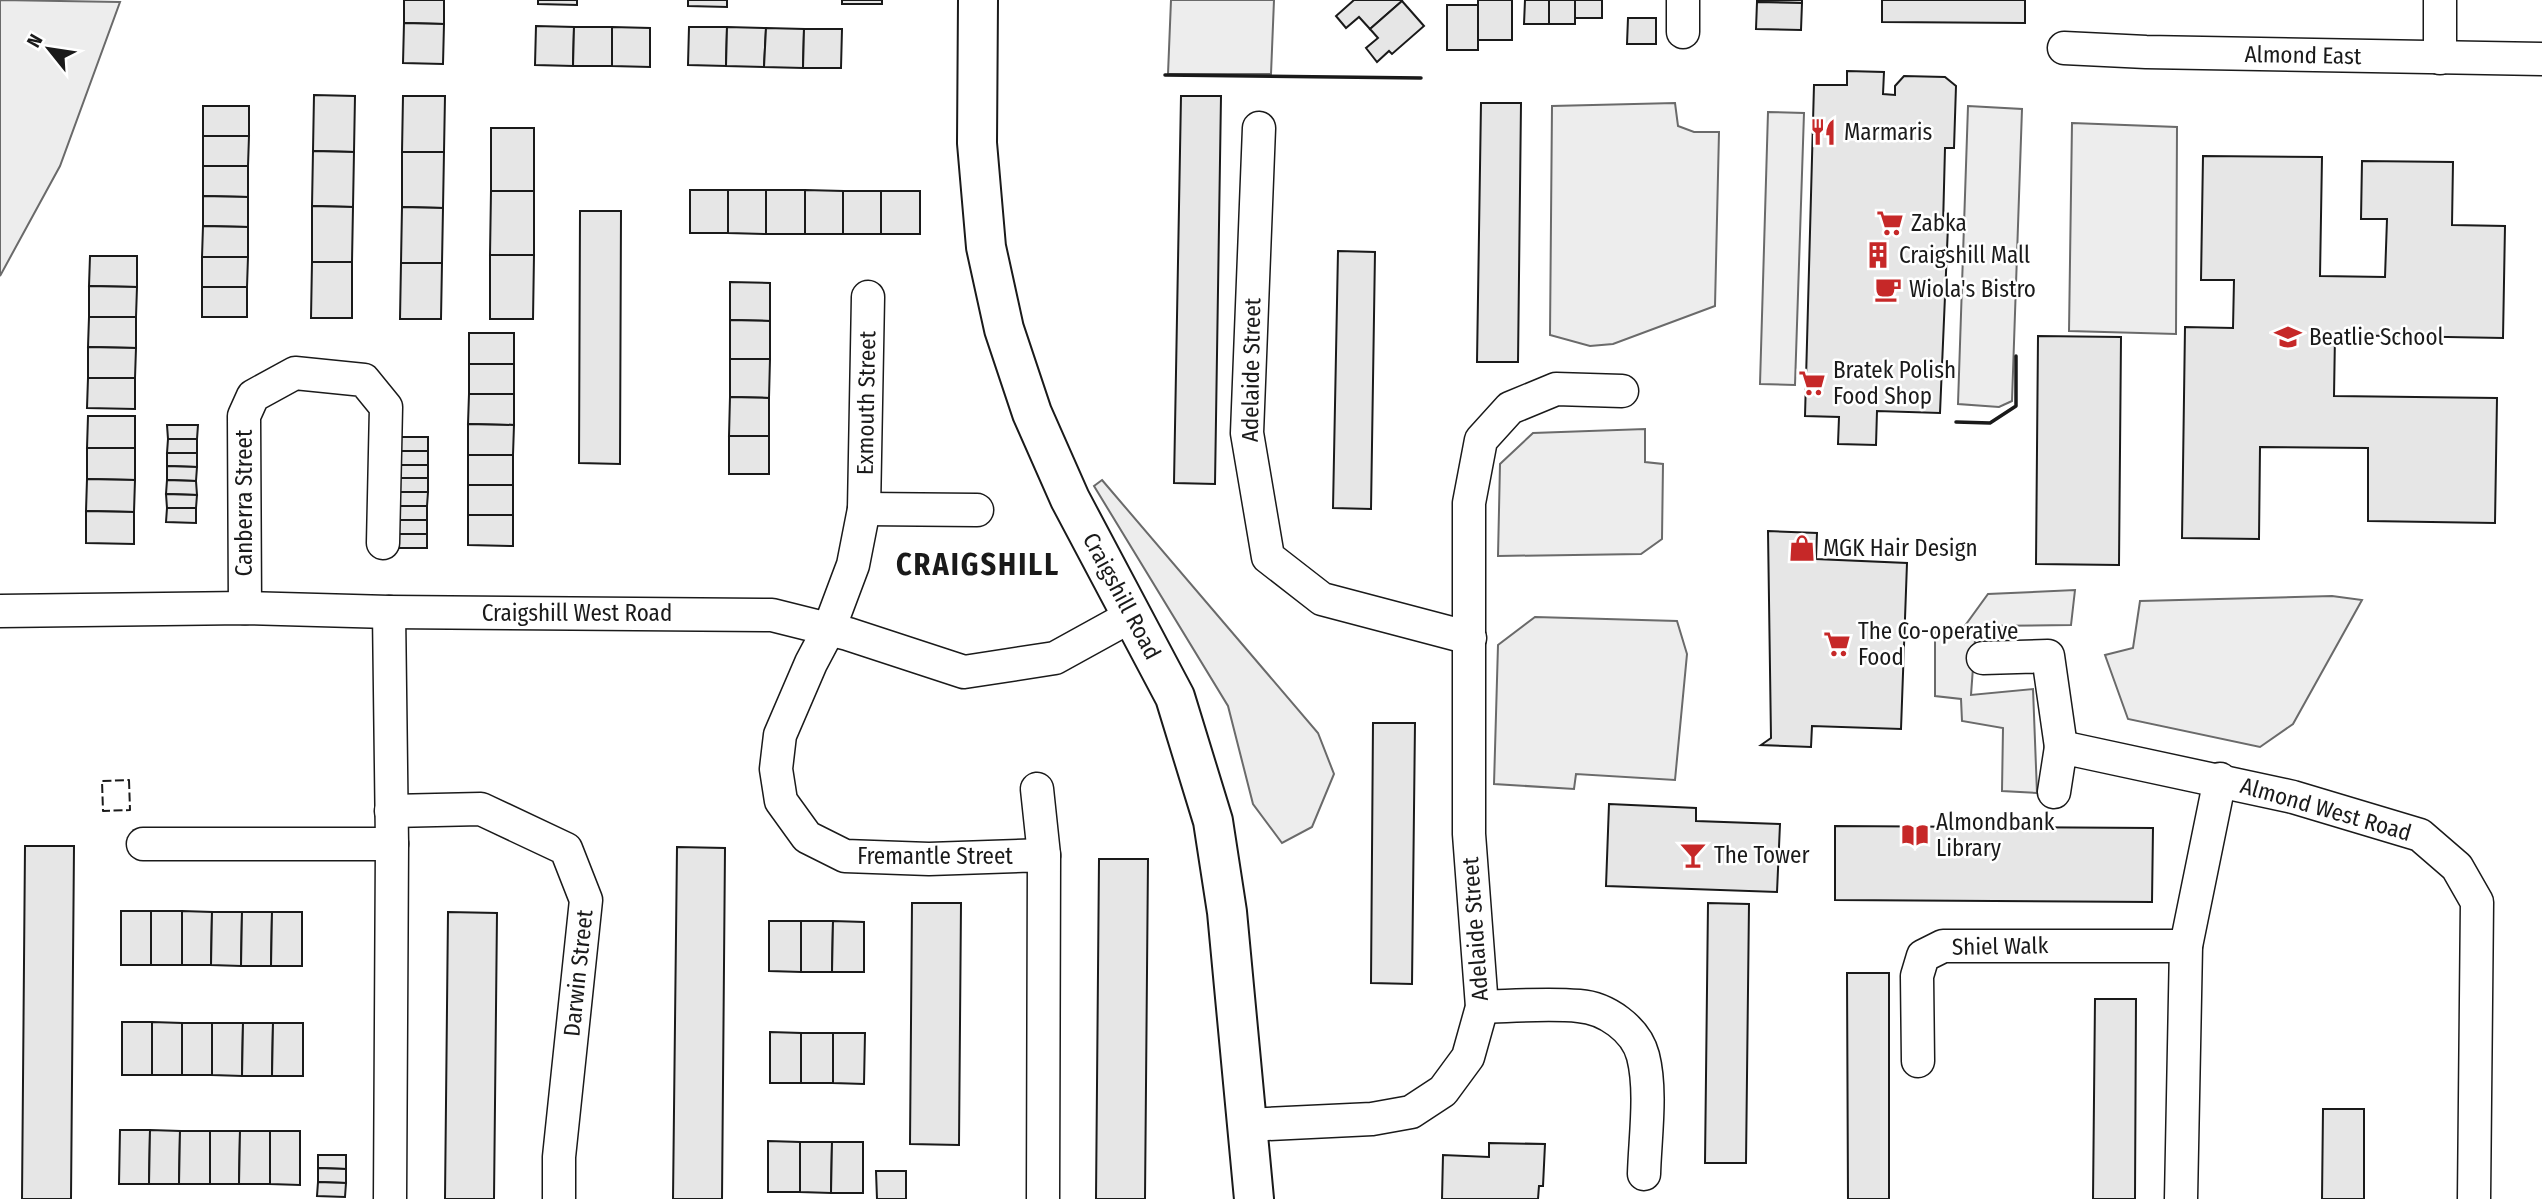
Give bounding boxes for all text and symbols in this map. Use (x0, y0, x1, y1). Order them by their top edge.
north arrow (14, 14, 84, 84)
text: N (22, 30, 48, 51)
street label: Almond East (2244, 40, 2362, 70)
restaurant icon: Marmaris (1808, 117, 1838, 147)
place label: Marmaris (1844, 118, 1932, 146)
supermarket icon: Zabka (1875, 208, 1905, 238)
place label: Zabka (1911, 209, 1967, 237)
building icon: Craigshill Mall (1863, 240, 1893, 270)
place label: Craigshill Mall (1899, 241, 2030, 269)
cafe icon: Wiola's Bistro (1873, 274, 1903, 304)
place label: Wiola's Bistro (1909, 275, 2036, 303)
street label: Adelaide Street (1236, 297, 1266, 442)
school or university icon: Beatlie School (2273, 322, 2303, 352)
place label: Beatlie School (2309, 323, 2444, 351)
street label: Exmouth Street (851, 330, 881, 475)
place label: Bratek Polish Food Shop (1833, 356, 1956, 410)
supermarket icon: Bratek Polish Food Shop (1797, 368, 1827, 398)
street label: Canberra Street (230, 429, 258, 577)
street label: Craigshill Road (1077, 528, 1167, 664)
shop icon: MGK Hair Design (1787, 533, 1817, 563)
place label: MGK Hair Design (1823, 534, 1978, 562)
district label: CRAIGSHILL (896, 547, 1060, 583)
street label: Craigshill West Road (482, 599, 672, 627)
place label: The Co-operative Food (1858, 617, 2018, 671)
supermarket icon: The Co-operative Food (1822, 629, 1852, 659)
street label: Almond West Road (2237, 771, 2415, 847)
place label: Almondbank Library (1936, 808, 2055, 862)
library icon: Almondbank Library (1900, 820, 1930, 850)
bar icon: The Tower (1678, 840, 1708, 870)
place label: The Tower (1714, 841, 1809, 869)
street label: Fremantle Street (857, 842, 1013, 870)
street label: Adelaide Street (1456, 855, 1494, 1002)
street label: Darwin Street (557, 908, 599, 1038)
street label: Shiel Walk (1951, 931, 2049, 961)

